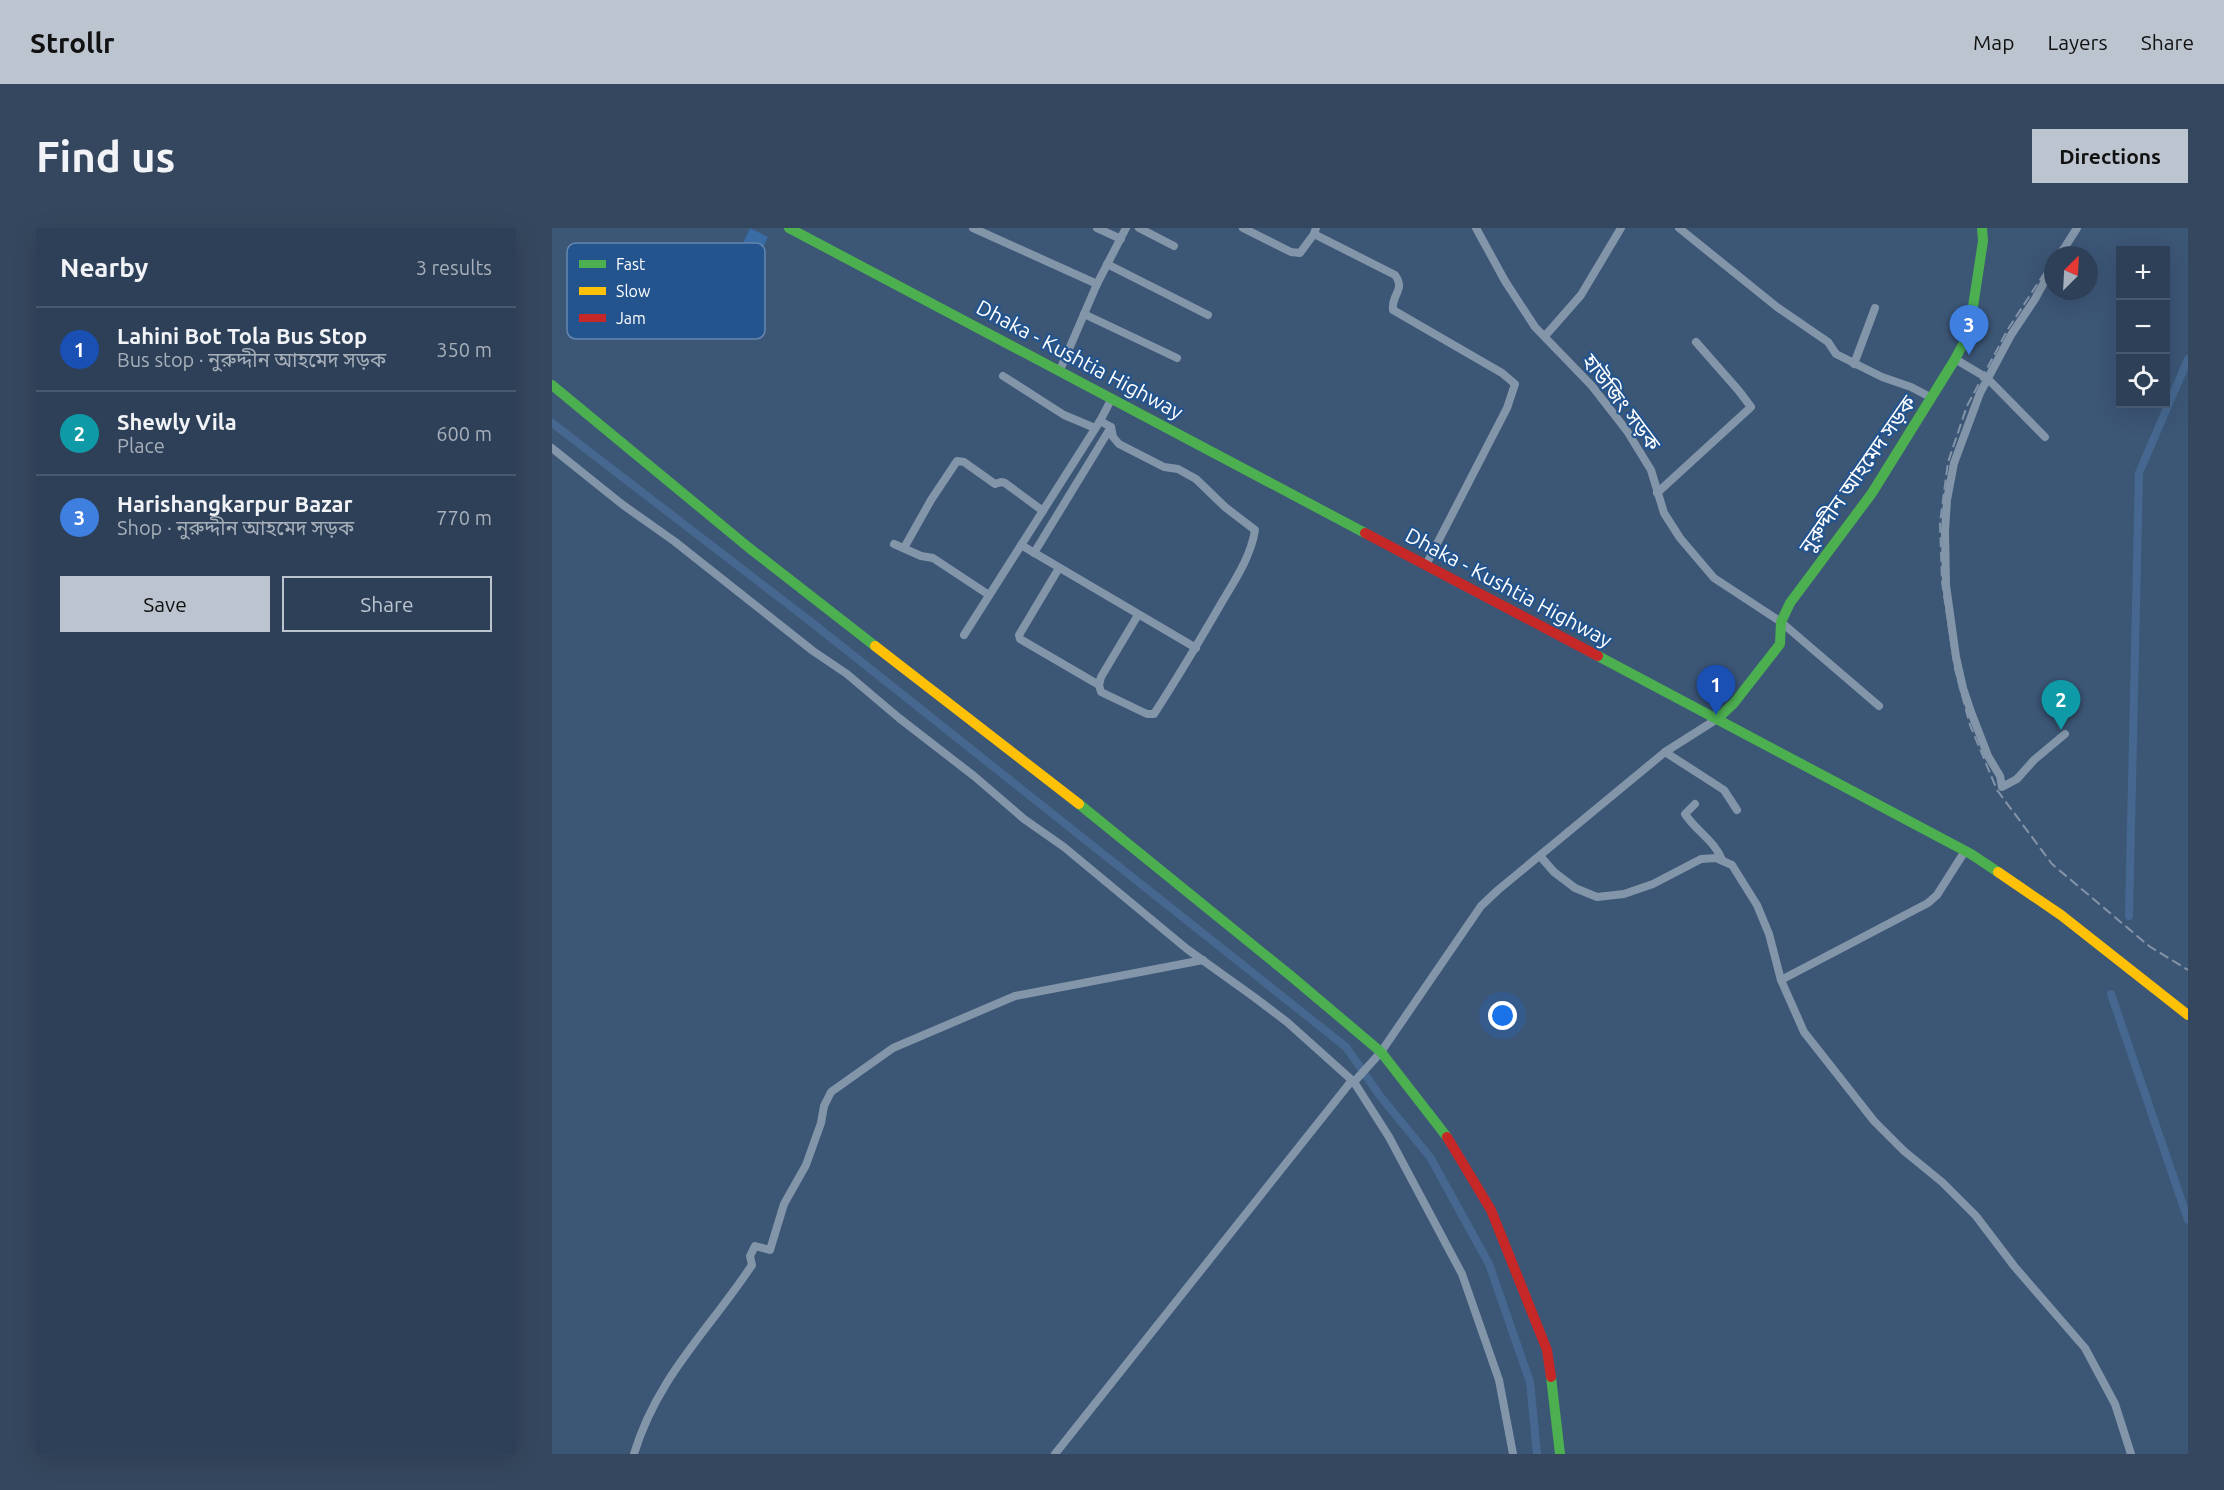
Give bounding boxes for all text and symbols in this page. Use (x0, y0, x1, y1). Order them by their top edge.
text: Strollr (30, 27, 115, 58)
text: Map (1973, 30, 2014, 54)
text: Layers (2047, 30, 2108, 54)
text: Share (2141, 30, 2194, 54)
button: Directions (2032, 129, 2188, 183)
text: Find us (36, 133, 175, 180)
legend (567, 243, 765, 339)
north arrow (2044, 246, 2098, 300)
map controls (2116, 246, 2170, 408)
button: + (2116, 246, 2170, 300)
text: Nearby (60, 253, 148, 282)
text: Fast (616, 255, 646, 273)
text: 3 results (416, 256, 492, 279)
text: Slow (616, 282, 651, 300)
street label: Dhaka - Kushtia Highway (973, 294, 1187, 424)
button: − (2116, 300, 2170, 354)
pin: 3 (1950, 306, 1988, 355)
text: Jam (616, 309, 646, 327)
text: Lahini Bot Tola Bus Stop (117, 323, 367, 348)
text: 1 (74, 338, 85, 361)
text: 350 m (436, 338, 492, 361)
text: Bus stop · নুরুদ্দীন আহমেদ সড়ক (117, 348, 386, 371)
street label: হাউজিং সড়ক (1577, 348, 1667, 456)
button: locate (2116, 354, 2170, 408)
street label: নুরুদ্দীন আহমেদ সড়ক (1793, 390, 1922, 559)
text: Shewly Vila (117, 409, 237, 434)
text: 2 (74, 422, 85, 445)
text: 600 m (436, 422, 492, 445)
text: Place (117, 434, 165, 457)
text: Harishangkarpur Bazar (117, 491, 353, 516)
text: 3 (74, 506, 85, 529)
text: 770 m (436, 506, 492, 529)
text: Shop · নুরুদ্দীন আহমেদ সড়ক (117, 516, 354, 539)
street label: Dhaka - Kushtia Highway (1402, 522, 1616, 652)
button: Save (60, 576, 270, 632)
button: Share (282, 576, 492, 632)
pin: 1 (1696, 666, 1736, 715)
pin: 2 (2042, 680, 2080, 730)
your location (1488, 1001, 1517, 1030)

